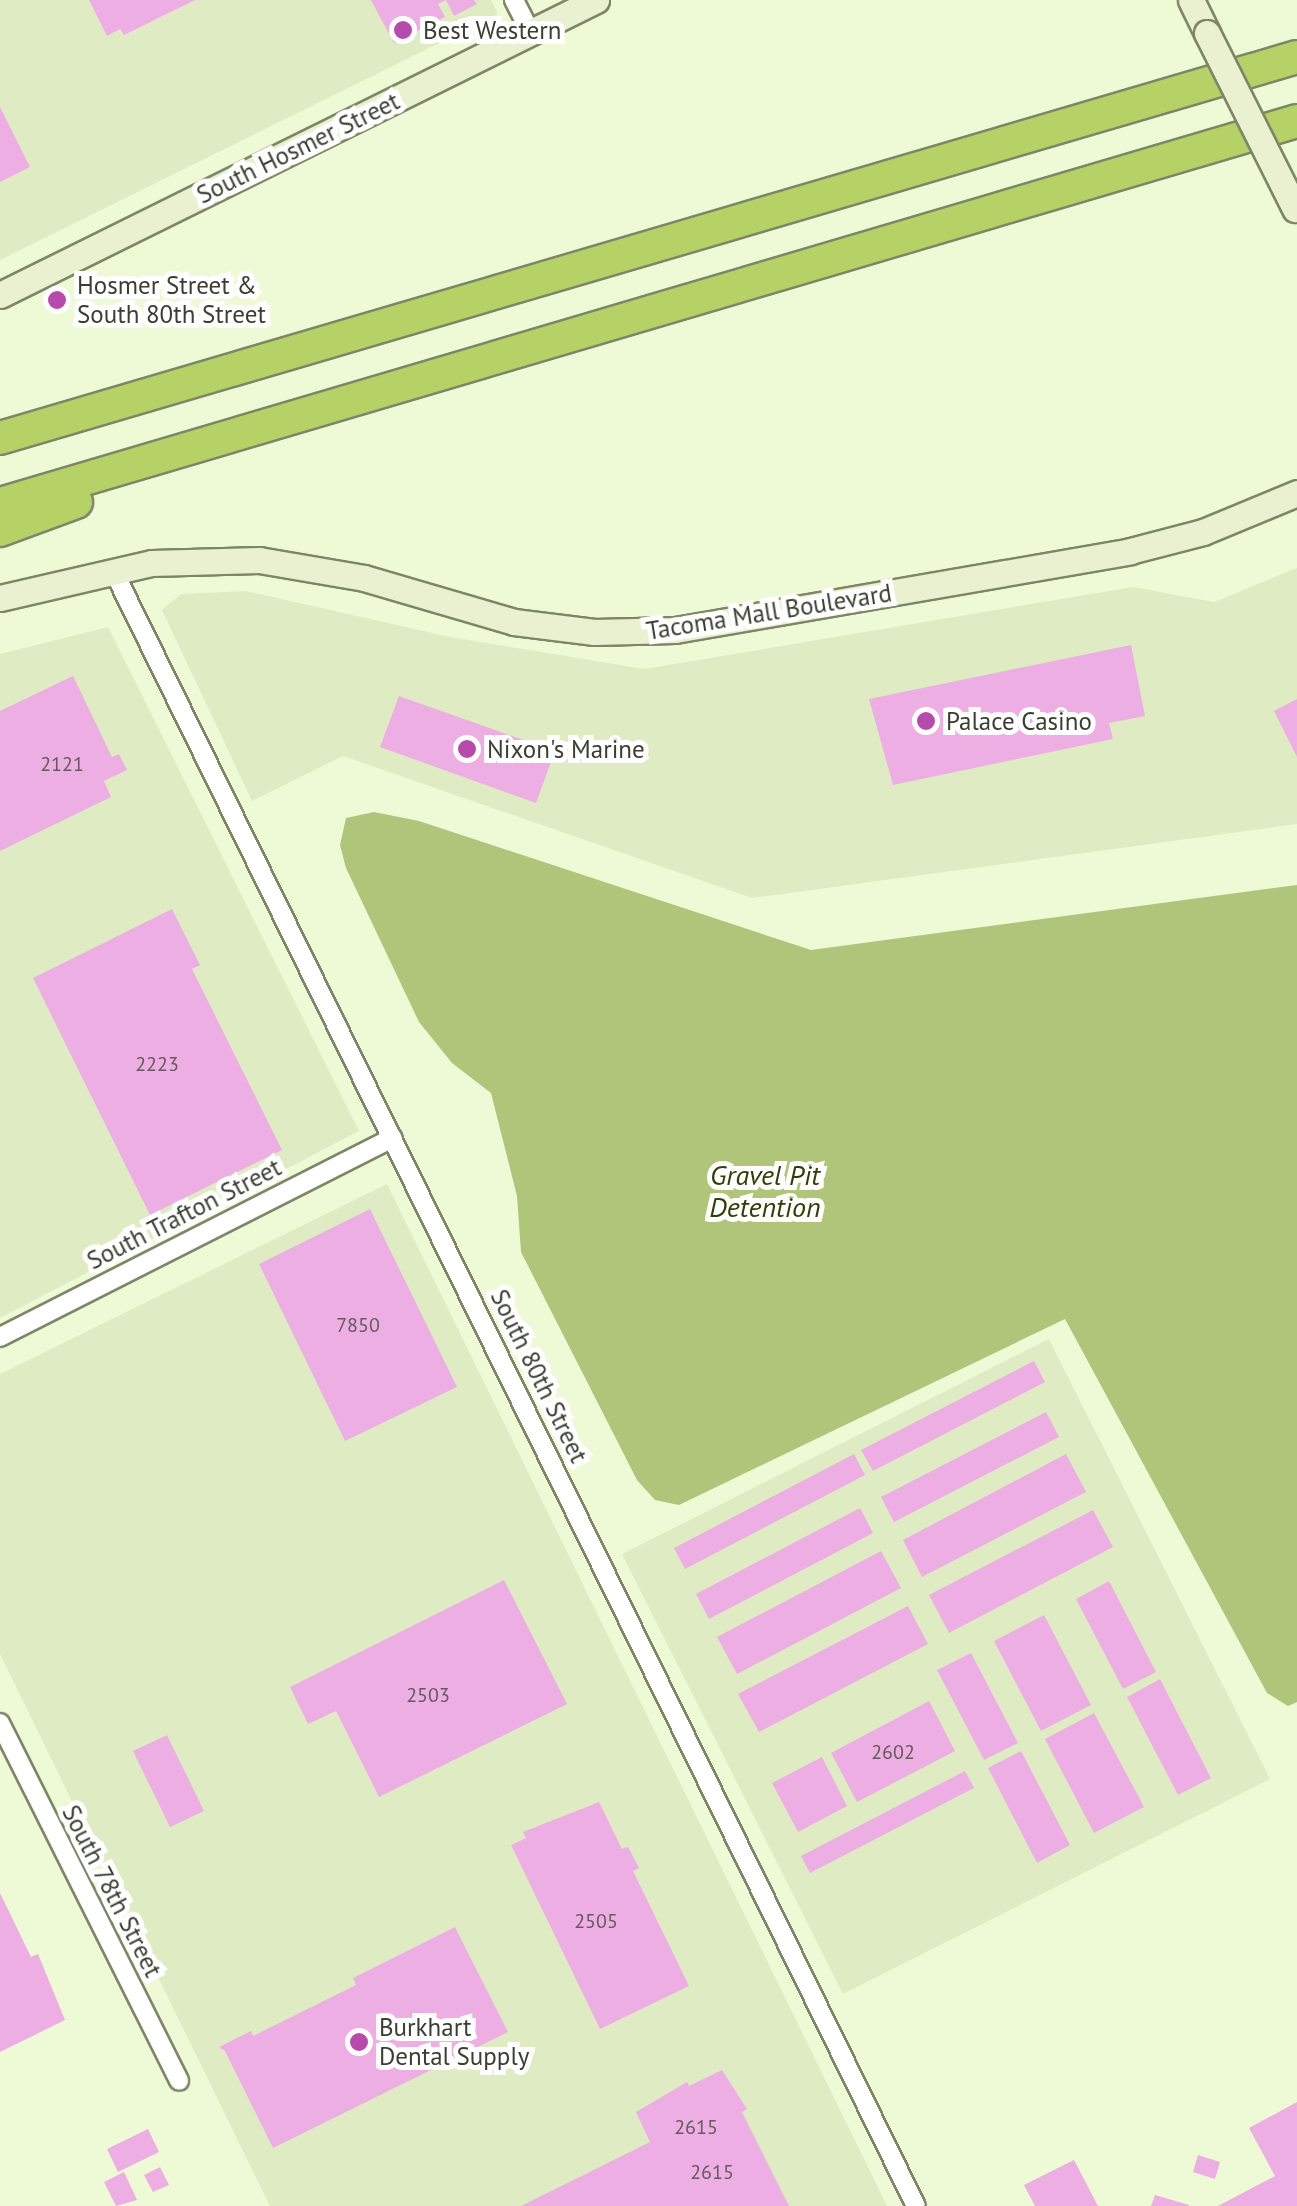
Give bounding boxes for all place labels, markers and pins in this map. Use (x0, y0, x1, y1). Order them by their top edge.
place label: Best Western (423, 15, 562, 45)
marker: Best Western (392, 19, 414, 41)
place label: Hosmer Street & South 80th Street (77, 271, 266, 330)
marker: Hosmer Street & South 80th Street (46, 289, 68, 311)
place label: Palace Casino (946, 706, 1092, 736)
marker: Palace Casino (915, 710, 937, 732)
place label: Nixon's Marine (487, 734, 645, 764)
marker: Nixon's Marine (456, 738, 478, 760)
place label: Burkhart Dental Supply (379, 2013, 529, 2072)
marker: Burkhart Dental Supply (348, 2031, 370, 2053)

